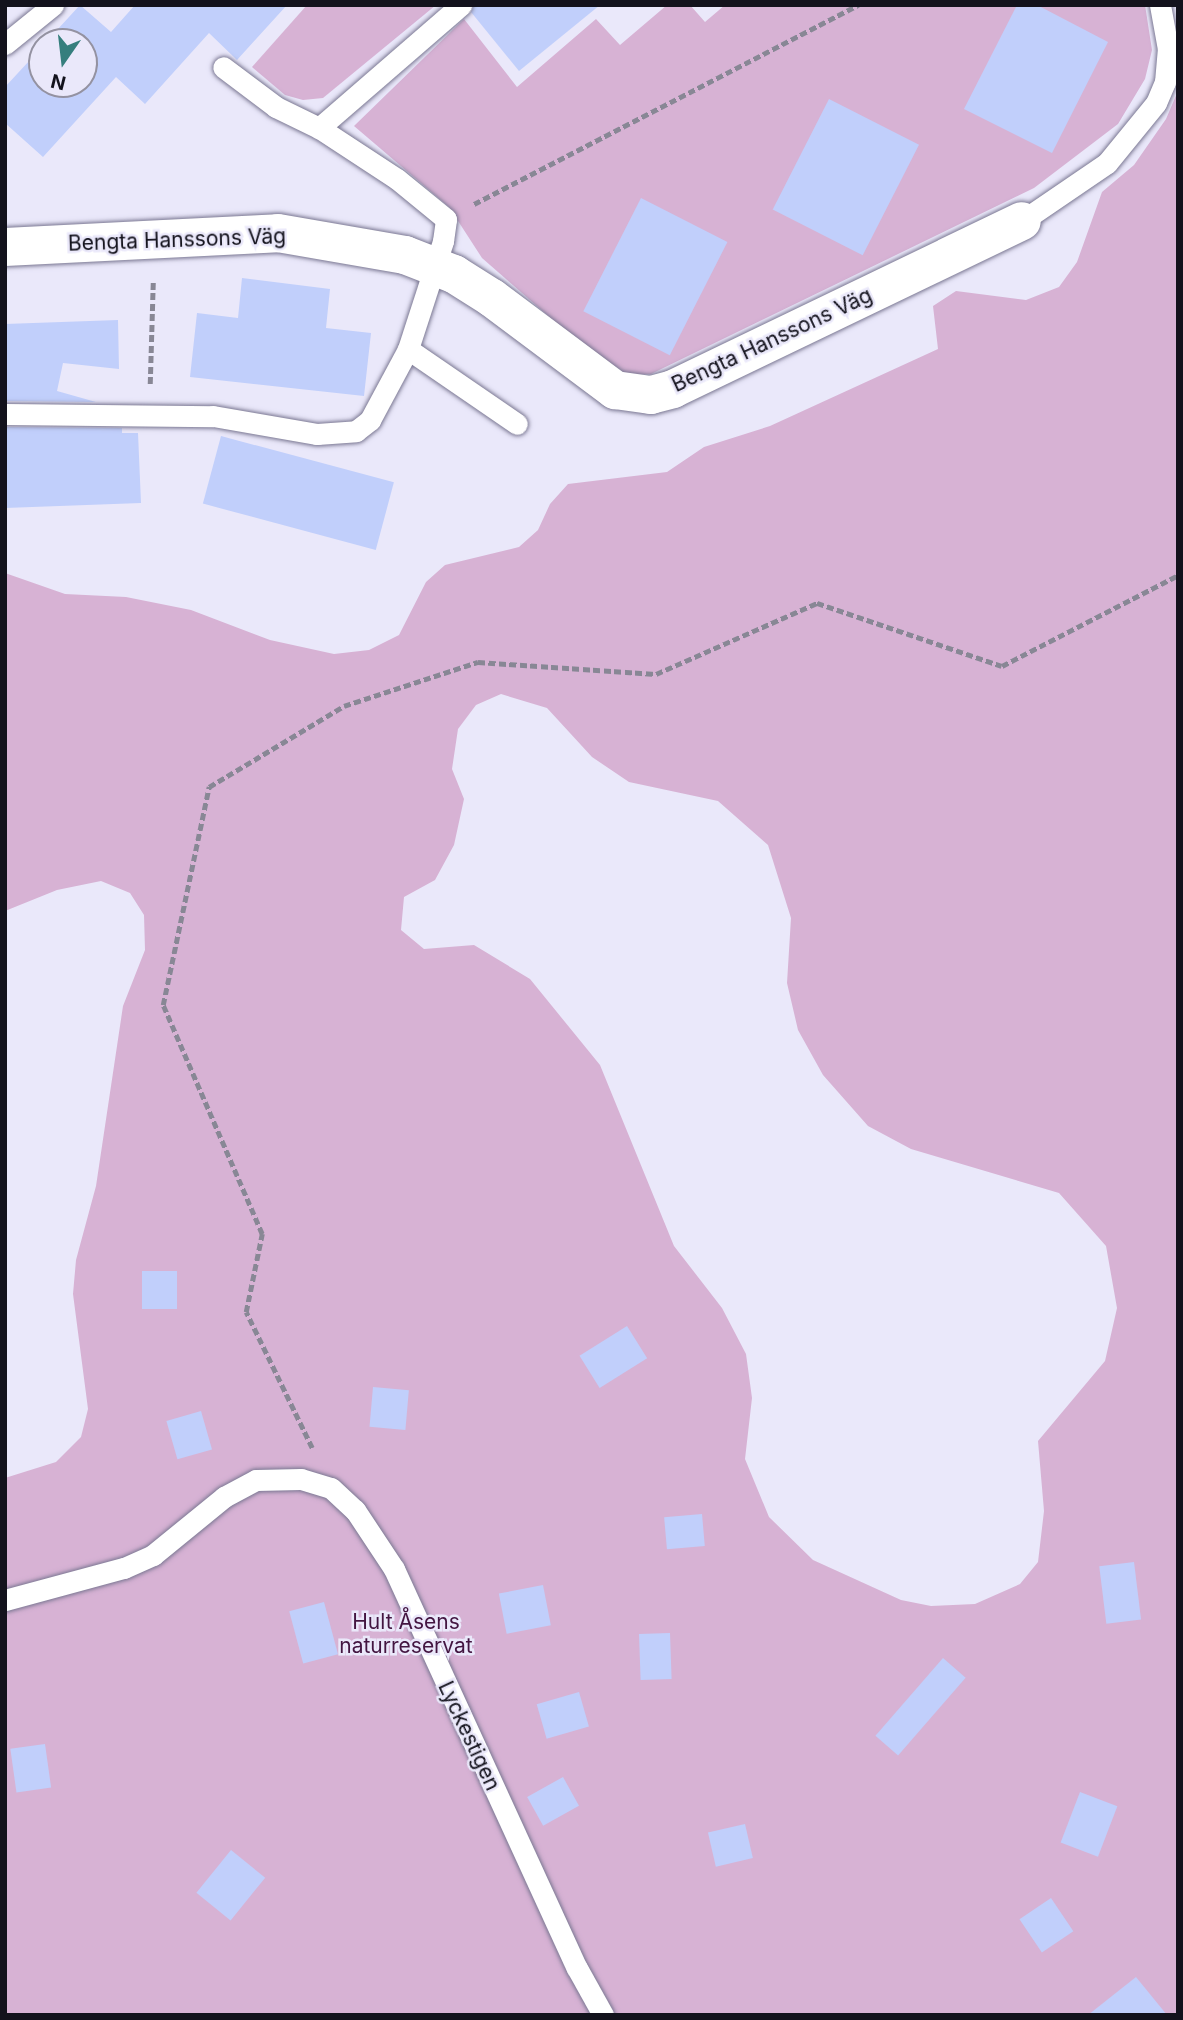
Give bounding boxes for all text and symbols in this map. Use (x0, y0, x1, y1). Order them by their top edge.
north arrow (28, 28, 98, 98)
text: N (48, 69, 68, 95)
street label: Bengta Hanssons Väg (68, 224, 286, 256)
street label: Bengta Hanssons Väg (668, 282, 876, 398)
park label: Hult Åsens naturreservat (339, 1609, 473, 1659)
street label: Lyckestigen (433, 1677, 505, 1795)

